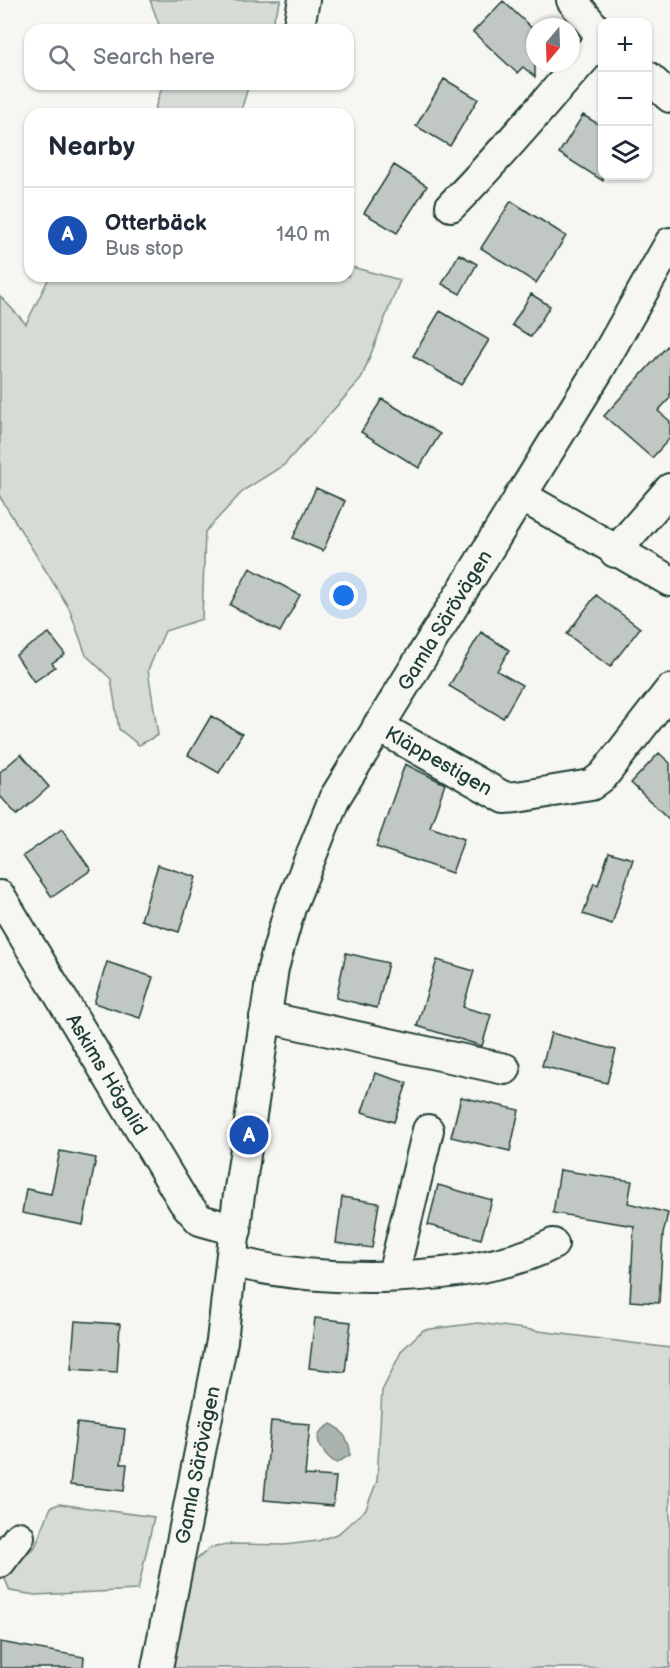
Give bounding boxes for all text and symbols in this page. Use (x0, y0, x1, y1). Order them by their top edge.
north arrow (526, 18, 580, 72)
map controls (598, 18, 652, 180)
button: + (598, 18, 652, 72)
search box (24, 24, 354, 90)
icon: search (45, 41, 78, 74)
text: Search here (93, 44, 215, 71)
button: − (598, 72, 652, 126)
button: layers (598, 126, 652, 180)
text: Nearby (48, 132, 135, 163)
text: Otterbäck (105, 210, 206, 237)
text: A (61, 223, 74, 247)
text: 140 m (276, 223, 330, 247)
text: Bus stop (105, 237, 184, 261)
street label: Gamla Särövägen (393, 546, 497, 695)
your location (329, 581, 358, 610)
street label: Kläppestigen (381, 722, 496, 801)
street label: Askims Högalid (61, 1010, 152, 1140)
pin: A (230, 1112, 268, 1158)
street label: Gamla Särövägen (171, 1384, 226, 1546)

